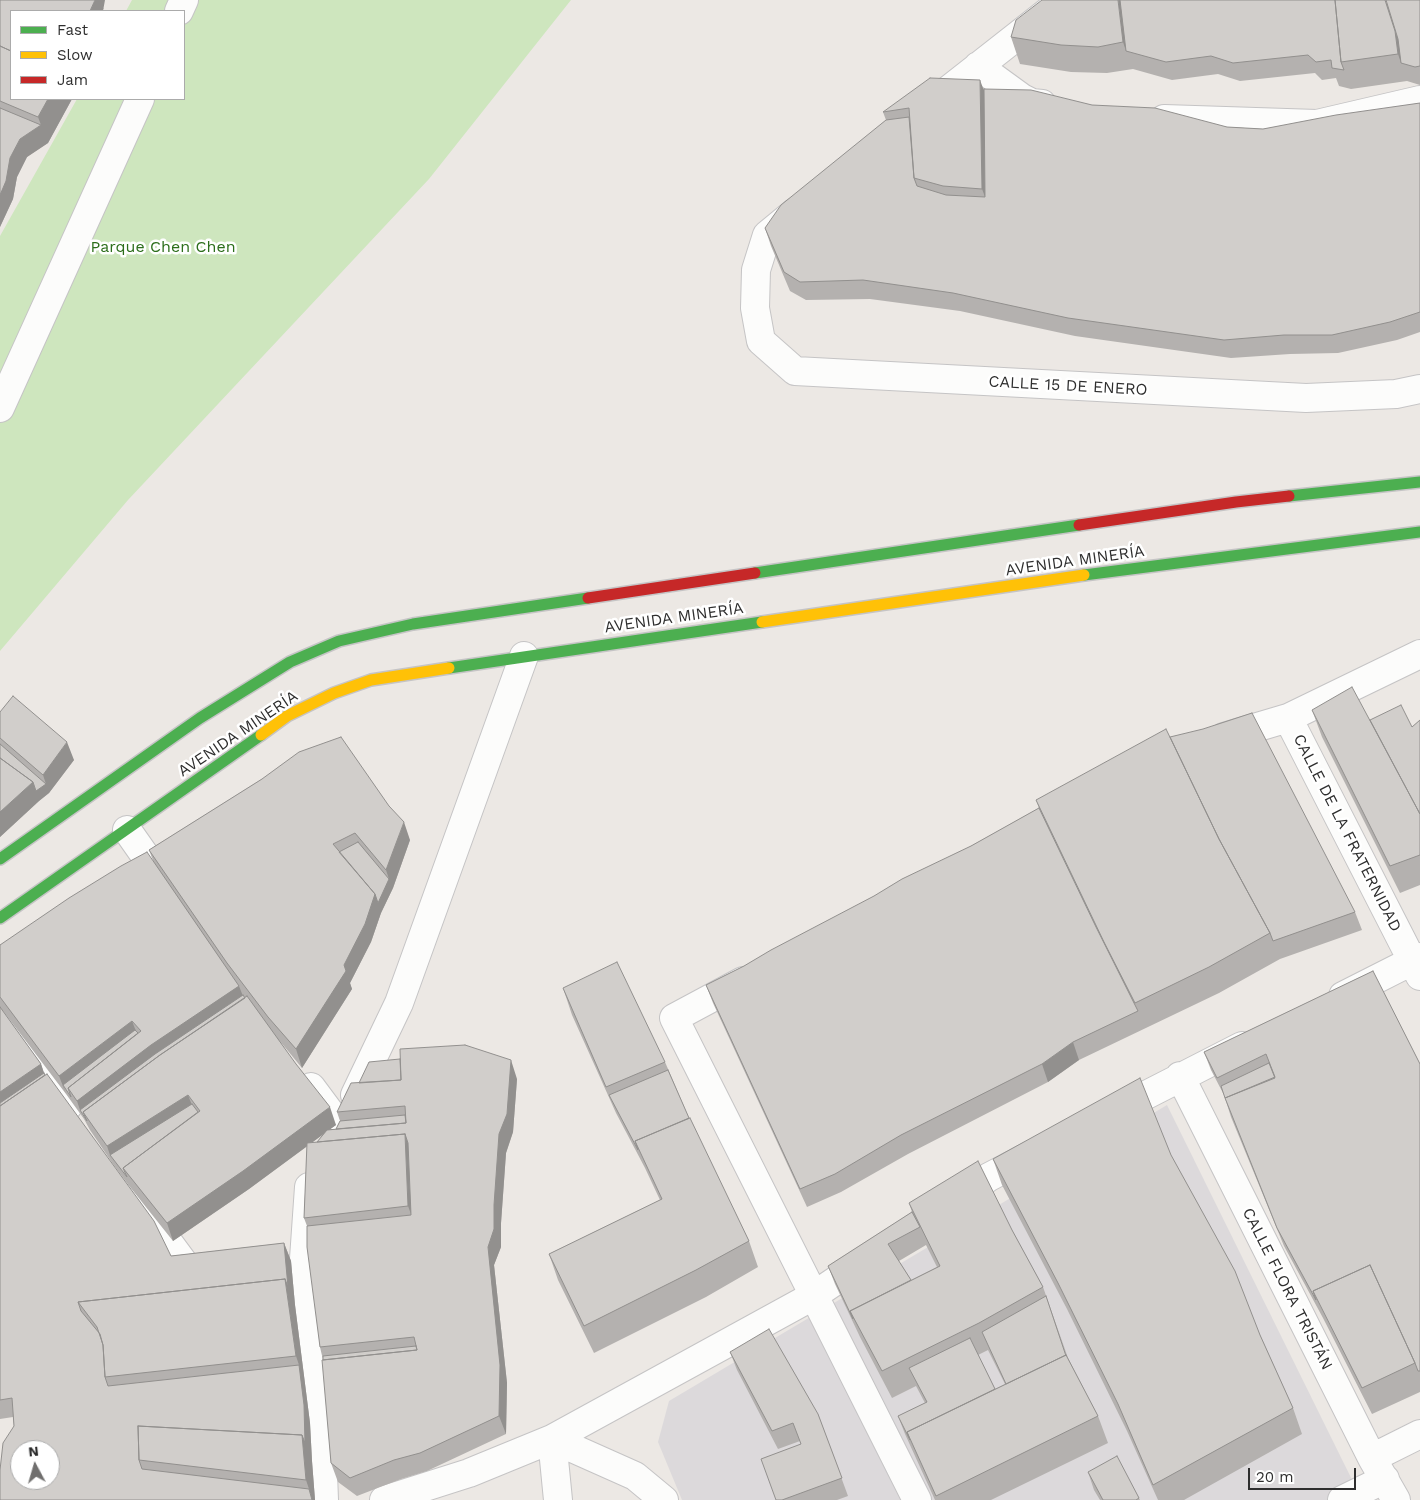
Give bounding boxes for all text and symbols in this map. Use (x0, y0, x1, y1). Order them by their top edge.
legend (10, 10, 185, 100)
text: Fast (57, 21, 88, 39)
text: Slow (57, 46, 93, 64)
text: Jam (57, 71, 88, 89)
park label: Parque Chen Chen (90, 237, 236, 257)
street label: CALLE 15 DE ENERO (988, 372, 1148, 400)
street label: AVENIDA MINERÍA (1004, 542, 1146, 580)
street label: AVENIDA MINERÍA (603, 599, 745, 637)
street label: AVENIDA MINERÍA (175, 687, 301, 781)
street label: CALLE DE LA FRATERNIDAD (1289, 731, 1405, 935)
street label: CALLE FLORA TRISTÁN (1238, 1205, 1336, 1373)
north arrow (10, 1440, 60, 1490)
text: N (28, 1443, 40, 1460)
scale bar (1250, 1458, 1358, 1490)
text: 20 m (1256, 1468, 1294, 1486)

